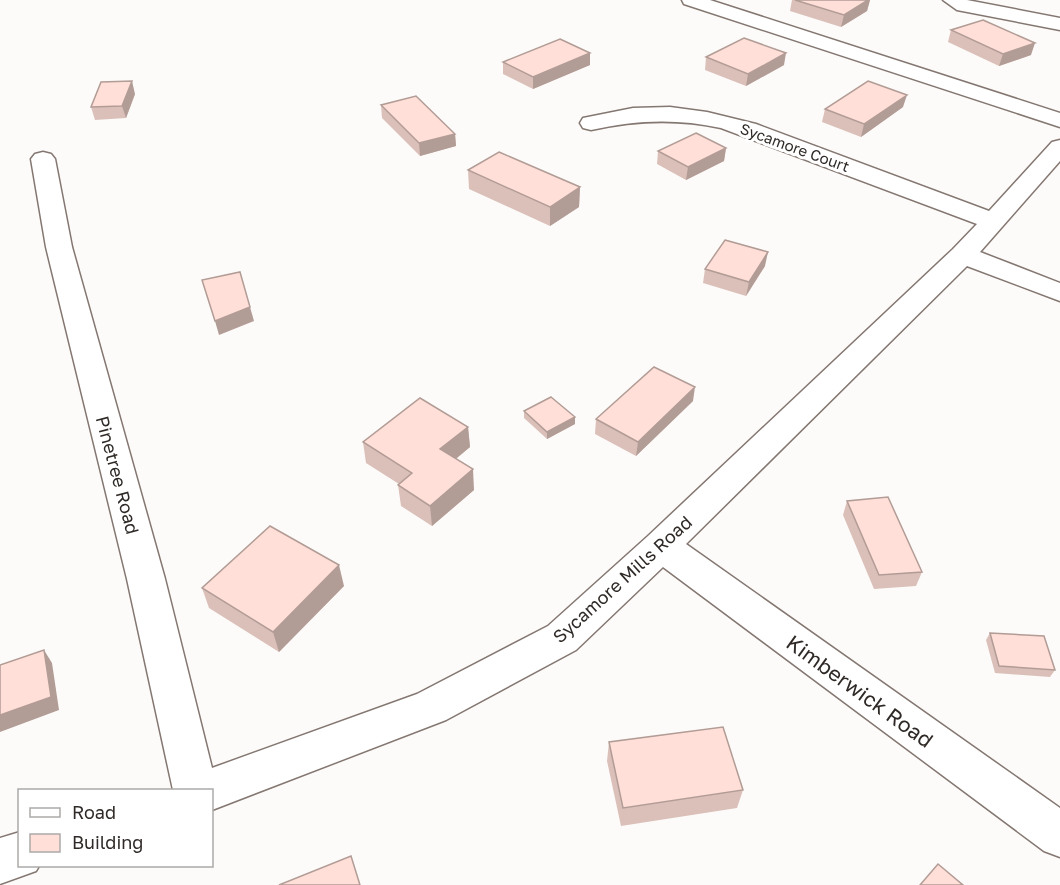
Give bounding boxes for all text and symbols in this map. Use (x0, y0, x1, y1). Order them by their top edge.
street label: Sycamore Court (738, 119, 852, 175)
street label: Pinetree Road (92, 413, 144, 537)
street label: Sycamore Mills Road (548, 511, 696, 647)
street label: Kimberwick Road (782, 629, 938, 753)
legend (18, 789, 213, 867)
text: Road (72, 801, 116, 823)
text: Building (72, 831, 143, 853)

